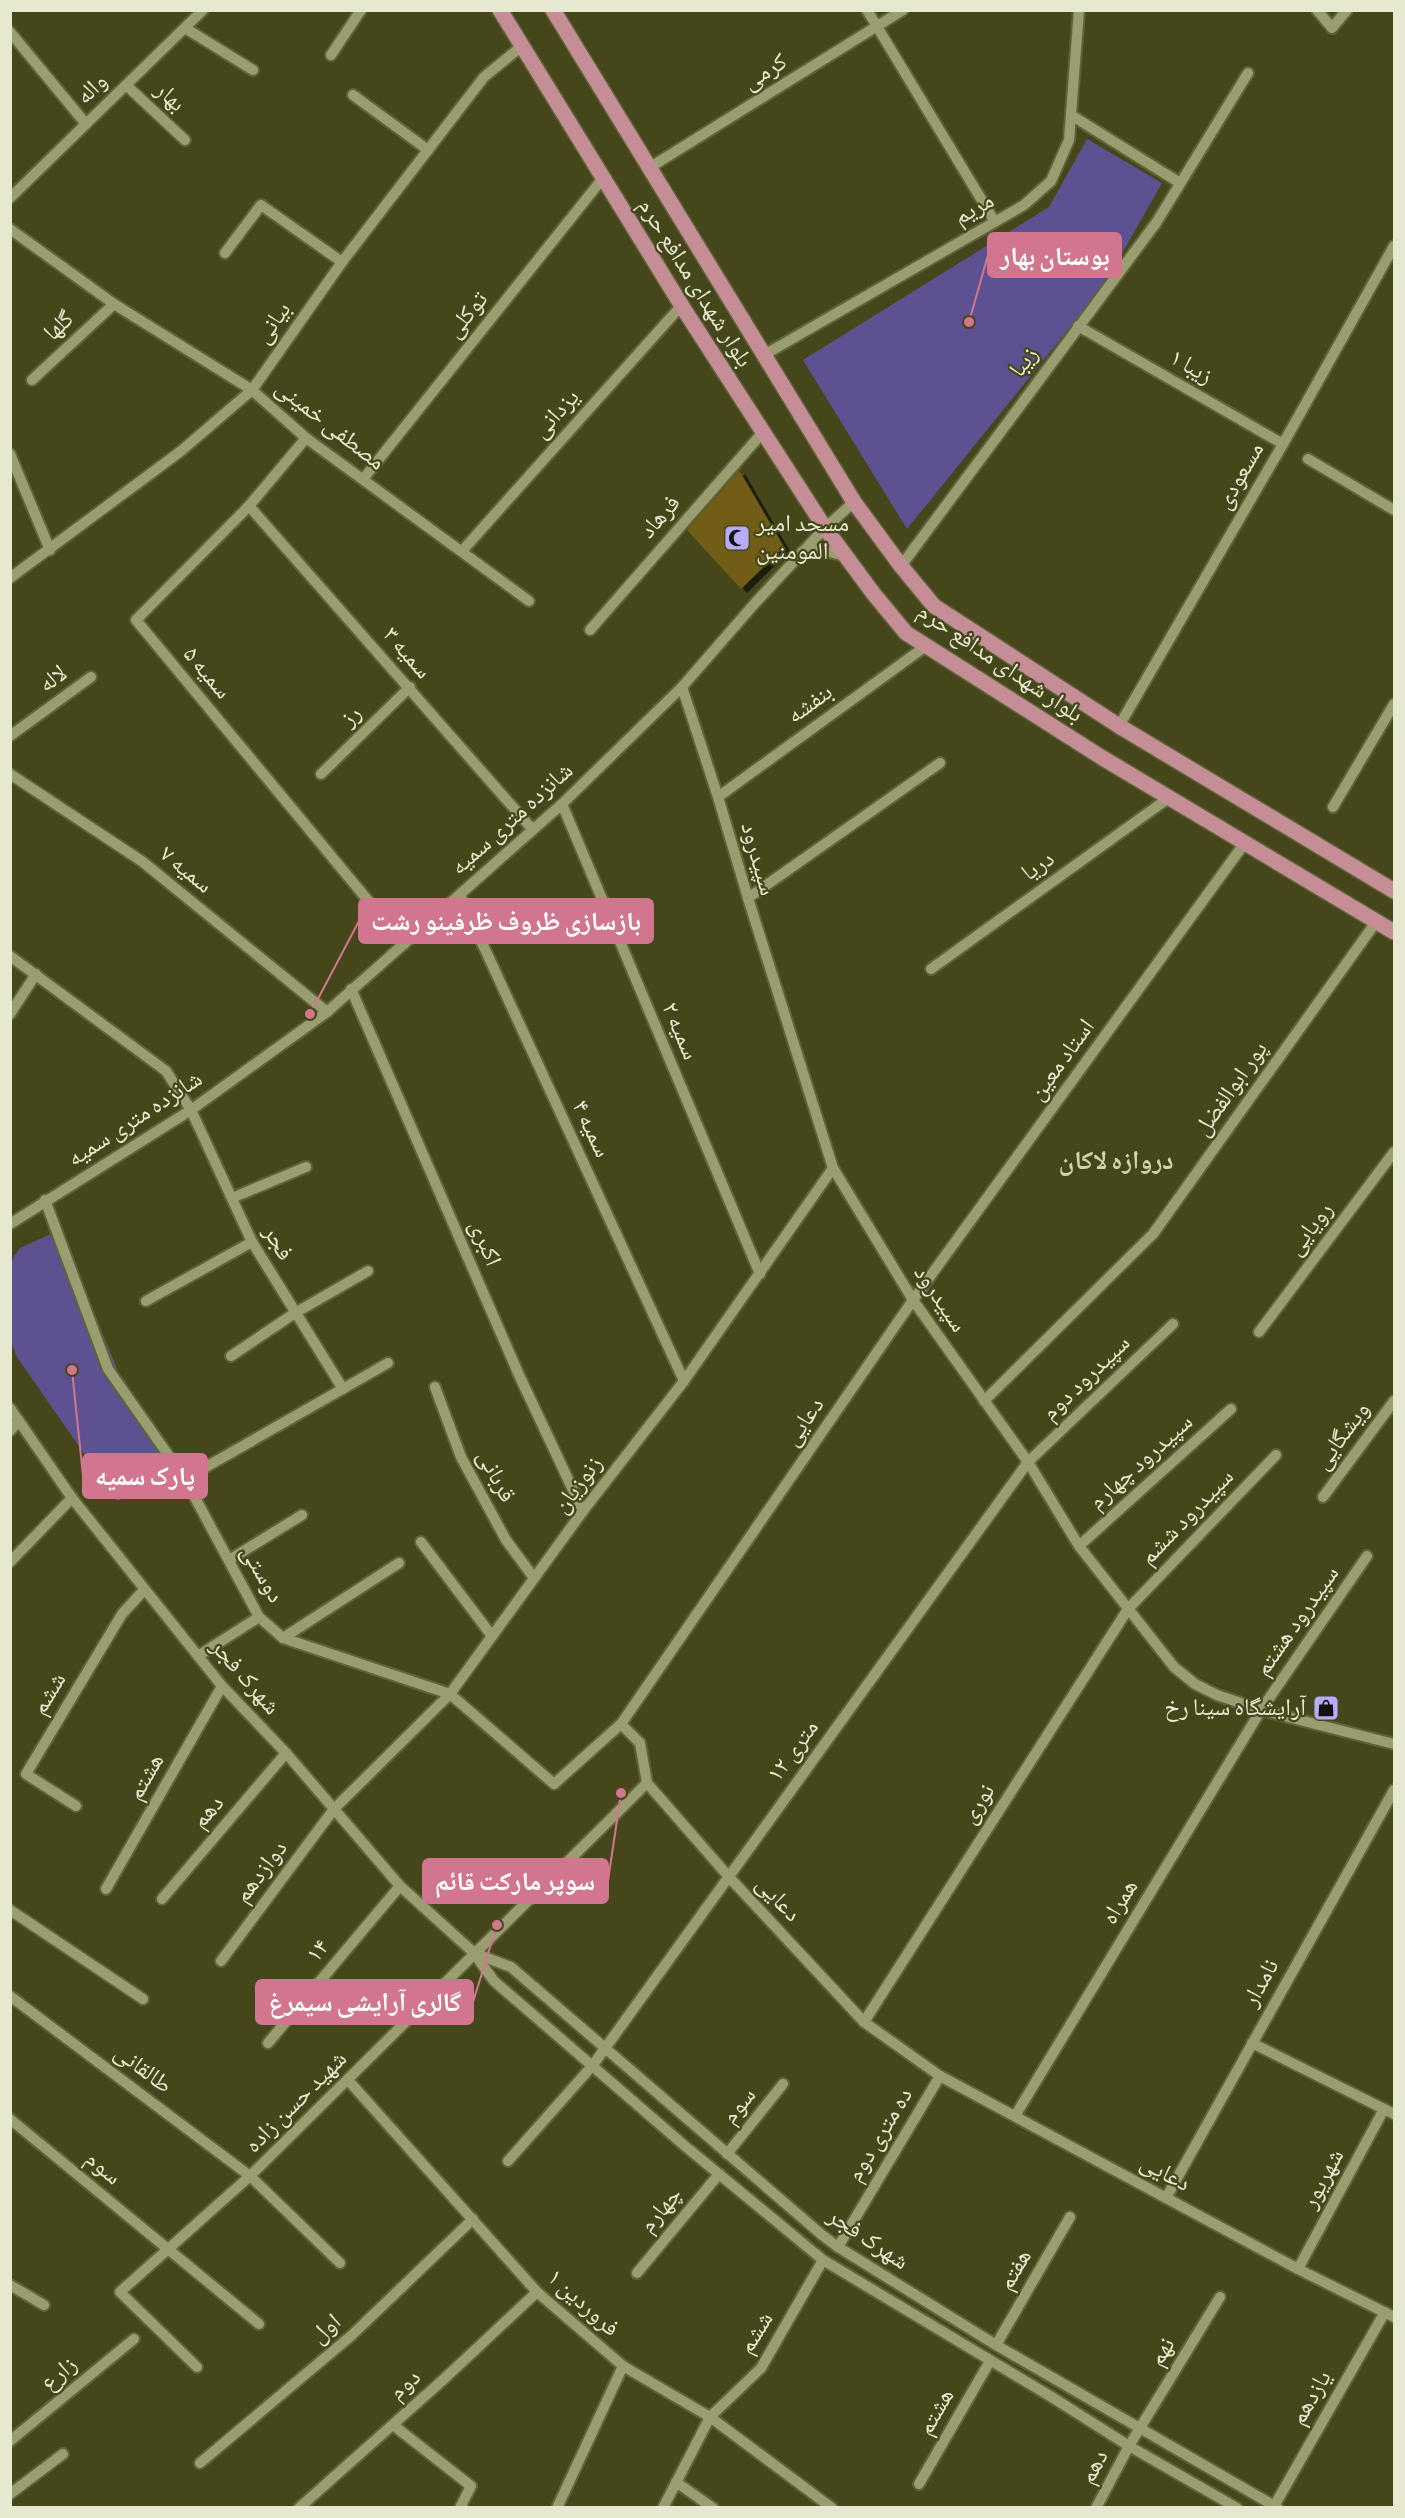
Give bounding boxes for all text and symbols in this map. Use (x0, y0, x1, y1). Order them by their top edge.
street label: کرمی (739, 49, 792, 96)
street label: واله (72, 69, 112, 109)
street label: بهار (149, 77, 190, 117)
street label: مریم (950, 188, 999, 232)
street label: بلوار شهدای مدافع حرم (631, 195, 756, 373)
callout: بوستان بهار (988, 233, 1121, 277)
text: بوستان بهار (999, 244, 1110, 272)
street label: توکلی (441, 287, 493, 343)
street label: بیانی (250, 298, 296, 349)
street label: گلها (39, 307, 79, 345)
street label: زیبا (1005, 343, 1043, 382)
street label: زیبا ۱ (1165, 345, 1217, 389)
street label: مصطفی خمینی (270, 375, 389, 476)
street label: یزدانی (528, 385, 585, 444)
street label: مسعودی (1211, 438, 1269, 514)
street label: فرهاد (635, 491, 685, 543)
place label: مسحد امیر المومنین (755, 512, 849, 565)
mosque icon: مسحد امیر المومنین (722, 523, 752, 553)
street label: بلوار شهدای مدافع حرم (911, 599, 1087, 730)
street label: سمیه ۳ (378, 623, 436, 684)
street label: سمیه ۵ (178, 642, 235, 704)
street label: لاله (34, 661, 72, 697)
street label: بنفشه (783, 680, 838, 729)
street label: رز (335, 701, 366, 732)
street label: شانزده متری سمیه (446, 758, 578, 881)
street label: سپیدرود (735, 820, 780, 899)
street label: سمیه ۷ (155, 842, 217, 899)
street label: دریا (1017, 846, 1059, 886)
callout: بازسازی ظروف ظرفینو رشت (359, 899, 653, 943)
text: بازسازی ظروف ظرفینو رشت (371, 909, 641, 937)
street label: سمیه ۲ (657, 999, 703, 1063)
street label: استاد معین (1025, 1015, 1100, 1106)
street label: پور ابوالفضل (1190, 1037, 1273, 1141)
street label: شانزده متری سمیه (63, 1067, 207, 1172)
street label: سمیه ۴ (567, 1097, 615, 1161)
district label: دروازه لاکان (1058, 1148, 1174, 1176)
street label: رویایی (1283, 1198, 1338, 1261)
street label: اکبری (464, 1217, 505, 1270)
street label: فجر (258, 1221, 297, 1265)
street label: سپیدرود (908, 1261, 971, 1337)
street label: سپیدرود دوم (1037, 1331, 1137, 1428)
street label: دعایی (779, 1393, 830, 1451)
street label: ویشگایی (1310, 1398, 1375, 1475)
street label: سپیدرود چهارم (1085, 1409, 1199, 1517)
street label: قربانی (471, 1446, 520, 1507)
street label: زنوزیان (549, 1452, 608, 1519)
callout: پارک سمیه (83, 1454, 207, 1498)
text: پارک سمیه (95, 1464, 195, 1492)
street label: سپیدرود ششم (1136, 1464, 1241, 1572)
street label: دوستی (235, 1541, 288, 1607)
street label: سپیدرود هشتم (1250, 1562, 1346, 1682)
street label: شهرک فجر (205, 1634, 284, 1720)
street label: ششم (27, 1669, 73, 1721)
shop icon: آرایشگاه سینا رخ (1311, 1693, 1341, 1723)
place label: آرایشگاه سینا رخ (1164, 1695, 1307, 1722)
street label: ۱۲ متری (763, 1716, 824, 1787)
street label: هشتم (123, 1750, 171, 1806)
street label: نوری (957, 1780, 1000, 1829)
street label: دهم (188, 1791, 231, 1835)
street label: دوازدهم (230, 1836, 294, 1909)
callout: سوپر مارکت قائم (423, 1859, 608, 1903)
text: سوپر مارکت قائم (435, 1869, 595, 1899)
street label: دعایی (750, 1871, 805, 1927)
street label: همراه (1098, 1876, 1142, 1928)
street label: ۱۴ (302, 1935, 334, 1967)
street label: نامدار (1238, 1955, 1284, 2012)
callout: گالری آرایشی سیمرغ (256, 1980, 473, 2024)
text: گالری آرایشی سیمرغ (268, 1989, 462, 2019)
street label: طالقانی (109, 2040, 176, 2099)
street label: شهید حسن زاده (241, 2047, 352, 2158)
street label: سوم (717, 2083, 763, 2131)
street label: ده متری دوم (843, 2084, 920, 2188)
street label: شهریور (1297, 2145, 1349, 2214)
street label: سوم (79, 2146, 126, 2192)
street label: دعایی (1136, 2150, 1194, 2197)
street label: چهارم (635, 2183, 689, 2239)
street label: شهرک فجر (822, 2203, 913, 2275)
street label: هفتم (994, 2245, 1039, 2296)
street label: فروردین ۱ (542, 2265, 623, 2342)
street label: ششم (734, 2308, 780, 2360)
street label: اول (306, 2310, 346, 2349)
street label: نهم (1144, 2334, 1182, 2372)
street label: زارع (36, 2352, 83, 2397)
street label: دوم (385, 2365, 427, 2407)
street label: یازدهم (1286, 2367, 1339, 2431)
street label: هشتم (913, 2385, 961, 2441)
street label: دهم (1075, 2446, 1115, 2489)

